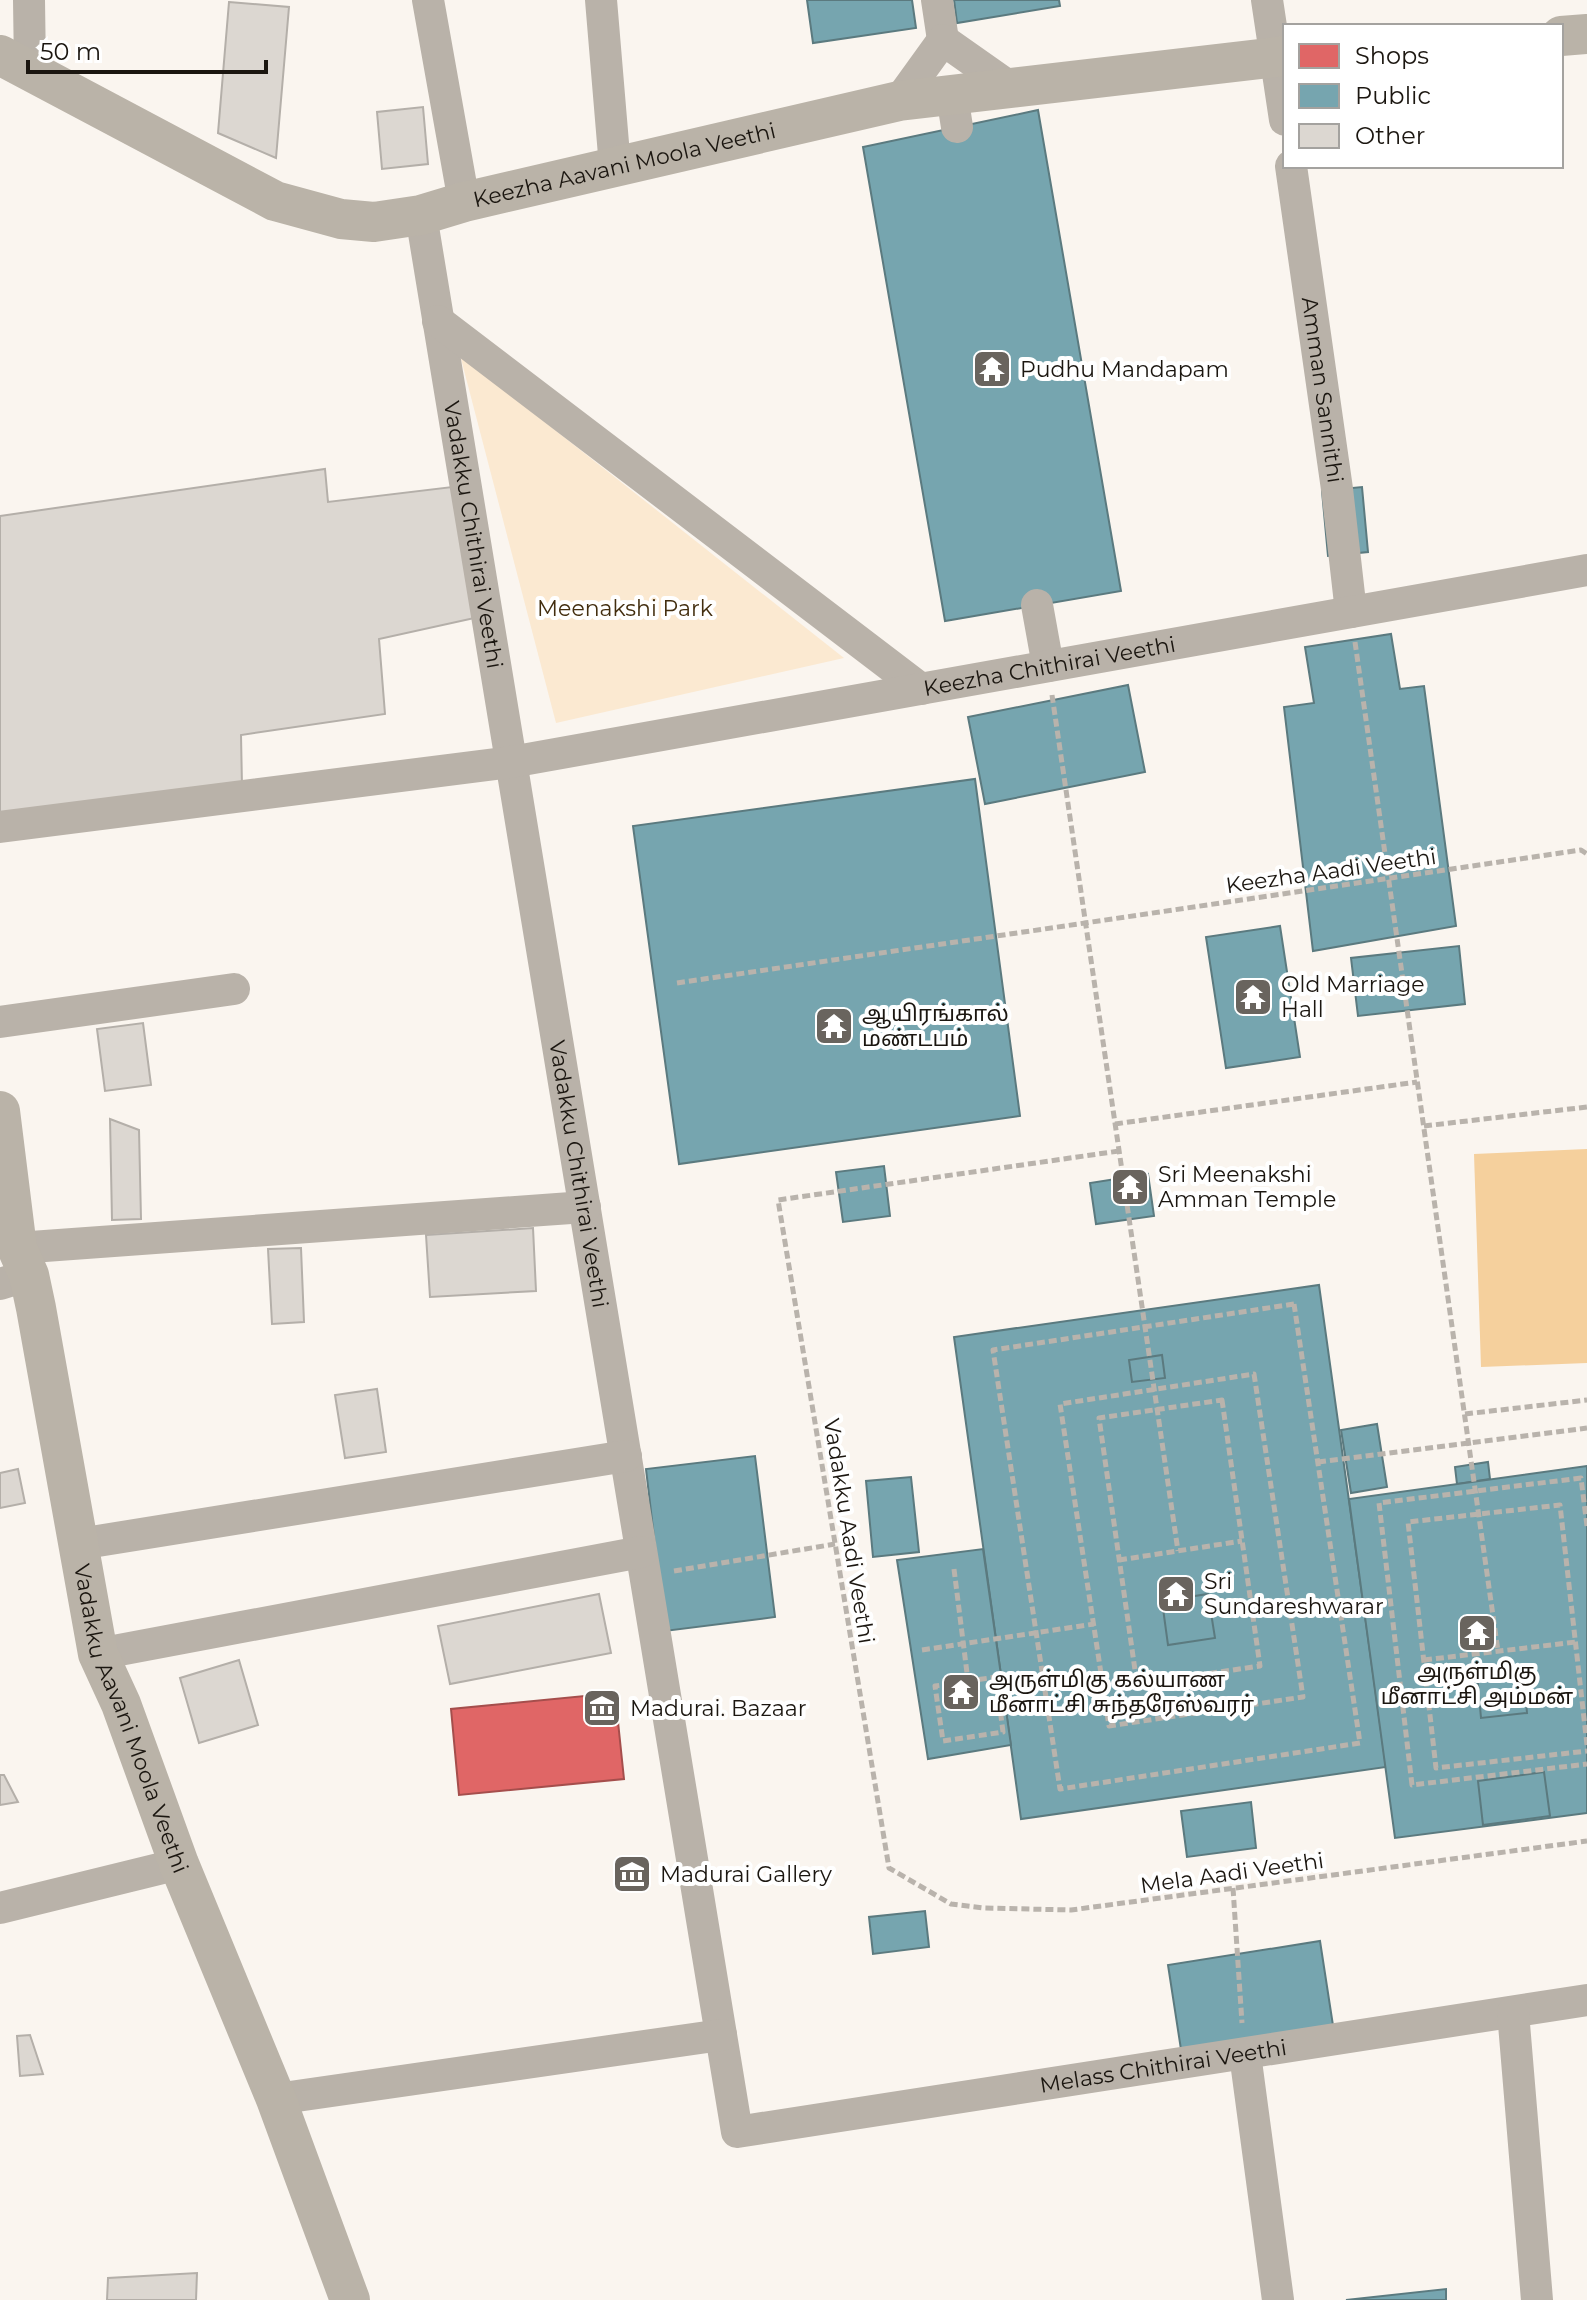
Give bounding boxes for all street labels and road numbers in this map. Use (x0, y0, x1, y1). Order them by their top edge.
street label: Keezha Aavani Moola Veethi (470, 117, 778, 213)
street label: Amman Sannithi (1296, 295, 1349, 485)
street label: Vadakku Chithirai Veethi (438, 399, 509, 670)
street label: Keezha Chithirai Veethi (921, 630, 1178, 702)
street label: Keezha Aadi Veethi (1224, 843, 1438, 899)
street label: Vadakku Chithirai Veethi (544, 1038, 614, 1310)
street label: Vadakku Aadi Veethi (818, 1417, 880, 1645)
street label: Vadakku Aavani Moola Veethi (69, 1562, 195, 1877)
street label: Mela Aadi Veethi (1139, 1847, 1325, 1899)
street label: Melass Chithirai Veethi (1038, 2033, 1288, 2098)

